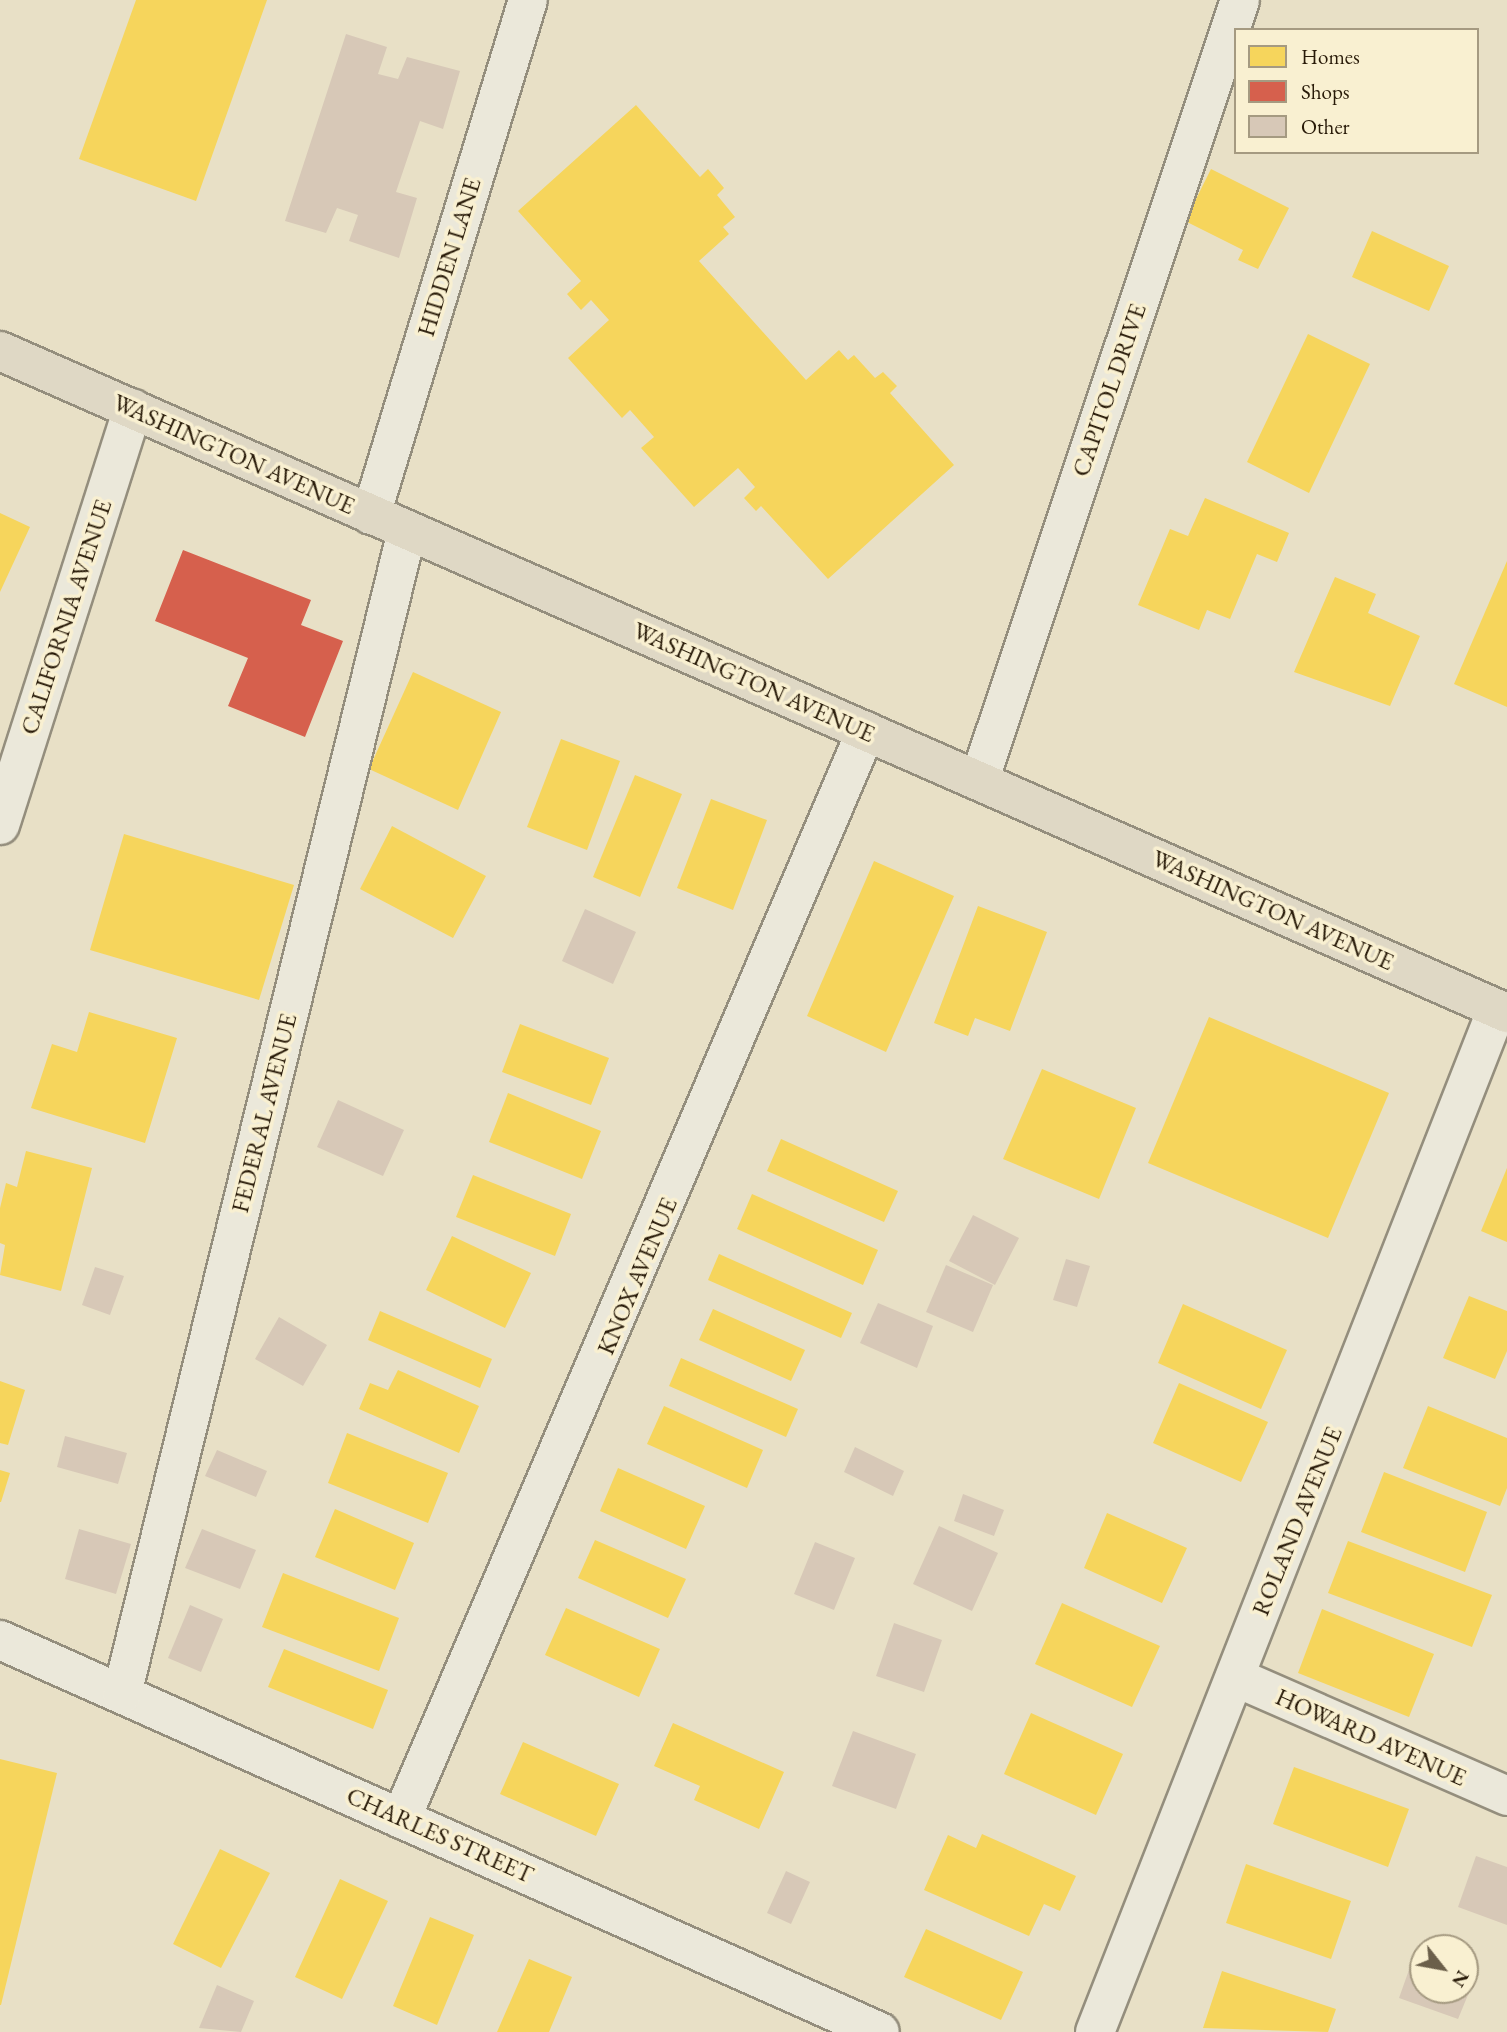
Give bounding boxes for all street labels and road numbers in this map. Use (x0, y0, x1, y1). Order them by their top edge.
street label: HIDDEN LANE (411, 174, 487, 340)
street label: CAPITOL DRIVE (1066, 300, 1152, 480)
street label: WASHINGTON AVENUE (109, 388, 359, 520)
street label: CALIFORNIA AVENUE (14, 496, 118, 738)
street label: WASHINGTON AVENUE (629, 616, 879, 748)
street label: WASHINGTON AVENUE (1148, 844, 1398, 976)
street label: FEDERAL AVENUE (225, 1010, 303, 1216)
street label: KNOX AVENUE (591, 1193, 683, 1359)
street label: ROLAND AVENUE (1246, 1422, 1348, 1620)
street label: HOWARD AVENUE (1271, 1682, 1471, 1792)
street label: CHARLES STREET (342, 1781, 538, 1889)

